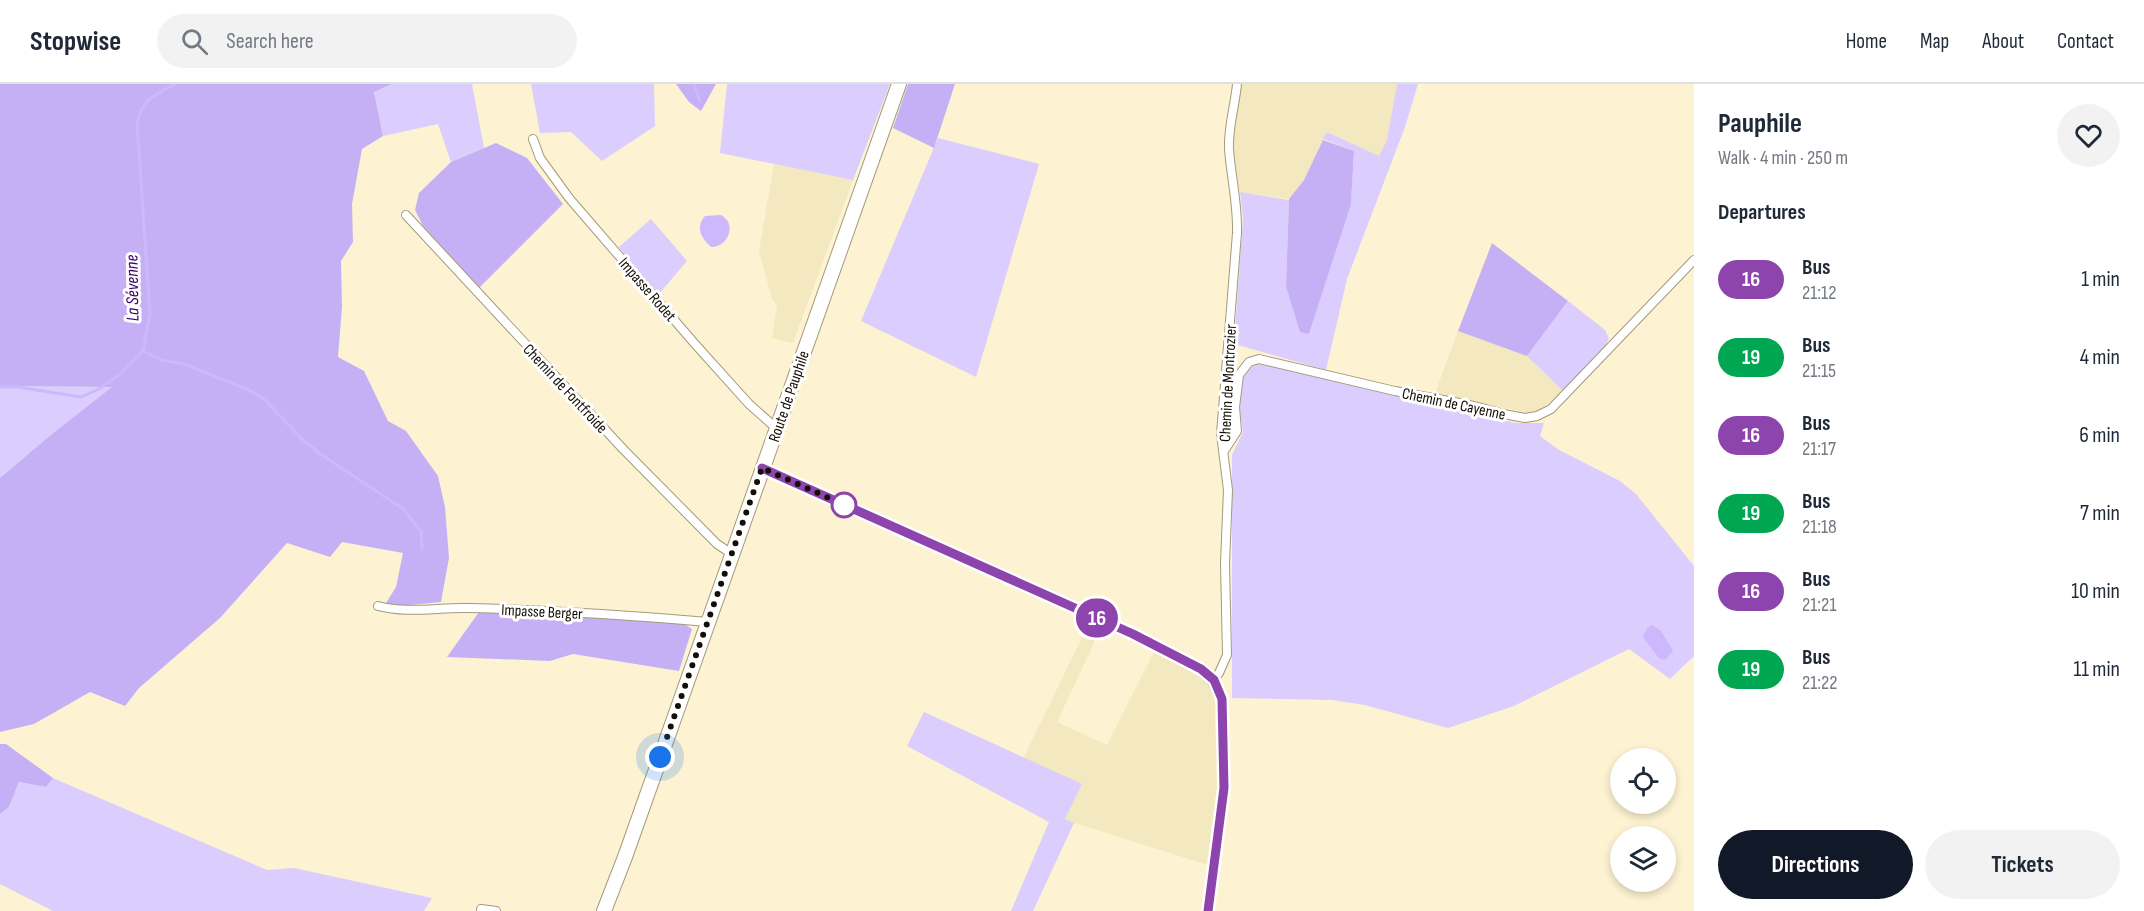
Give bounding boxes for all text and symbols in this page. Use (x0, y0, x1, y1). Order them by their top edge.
search box (157, 14, 577, 68)
text: Stopwise (30, 25, 121, 58)
icon: search (178, 25, 211, 58)
text: Search here (226, 28, 314, 55)
text: Home (1846, 29, 1887, 54)
text: Map (1920, 29, 1949, 54)
text: About (1982, 29, 2024, 54)
text: Contact (2057, 29, 2114, 54)
button: heart (2057, 104, 2120, 167)
text: Pauphile (1718, 107, 1802, 140)
text: Walk · 4 min · 250 m (1718, 146, 1848, 170)
text: Departures (1718, 199, 1806, 226)
water label: La Sévenne (121, 254, 144, 321)
street label: Impasse Rodet (614, 254, 680, 326)
text: Bus (1802, 254, 1831, 281)
text: 1 min (2081, 266, 2120, 293)
text: 16 (1742, 267, 1760, 292)
text: 21:12 (1802, 281, 1837, 305)
street label: Chemin de Montrozier (1216, 323, 1241, 442)
text: Bus (1802, 332, 1831, 359)
street label: Chemin de Fontfroide (519, 340, 611, 438)
text: 4 min (2080, 344, 2120, 371)
text: 19 (1742, 345, 1760, 370)
street label: Route de Pauphile (765, 348, 814, 445)
text: 21:15 (1802, 359, 1836, 383)
street label: Chemin de Cayenne (1400, 384, 1507, 425)
text: Bus (1802, 410, 1831, 437)
text: 6 min (2079, 422, 2120, 449)
text: 16 (1742, 423, 1760, 448)
text: 21:17 (1802, 437, 1836, 461)
text: Bus (1802, 488, 1831, 515)
unlabelled marker (831, 492, 857, 518)
text: 7 min (2080, 500, 2120, 527)
text: 19 (1742, 501, 1760, 526)
text: 21:18 (1802, 515, 1837, 539)
text: Bus (1802, 566, 1831, 593)
text: 10 min (2071, 578, 2120, 605)
text: 16 (1742, 579, 1760, 604)
text: 21:21 (1802, 593, 1836, 617)
line badge: 16 (1070, 598, 1124, 638)
street label: Impasse Berger (501, 601, 584, 624)
text: 16 (1088, 606, 1106, 631)
text: Bus (1802, 644, 1831, 671)
text: 11 min (2073, 656, 2120, 683)
text: 19 (1742, 657, 1760, 682)
text: 21:22 (1802, 671, 1838, 695)
your location (645, 742, 675, 772)
map controls (1610, 748, 1676, 892)
button: locate (1610, 748, 1676, 814)
button: layers (1610, 826, 1676, 892)
button: Directions (1718, 830, 1913, 899)
button: Tickets (1925, 830, 2120, 899)

